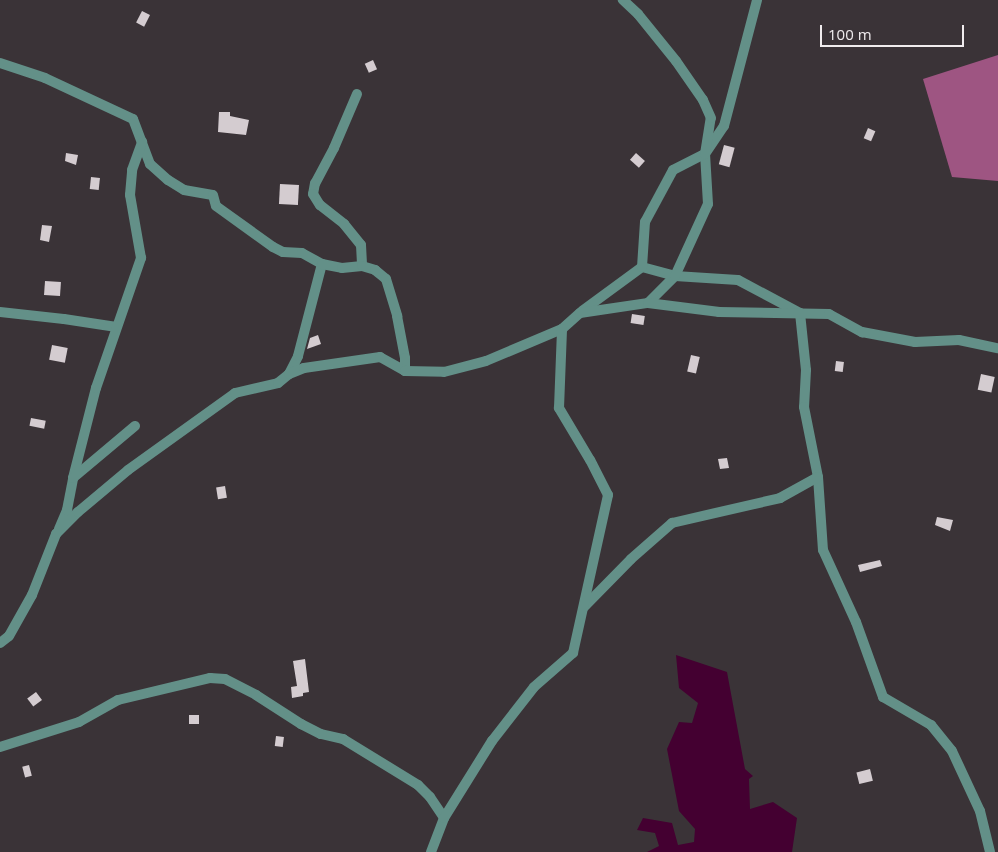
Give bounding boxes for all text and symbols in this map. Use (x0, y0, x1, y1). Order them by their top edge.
scale bar (823, 15, 967, 47)
text: 100 m (828, 24, 872, 44)

